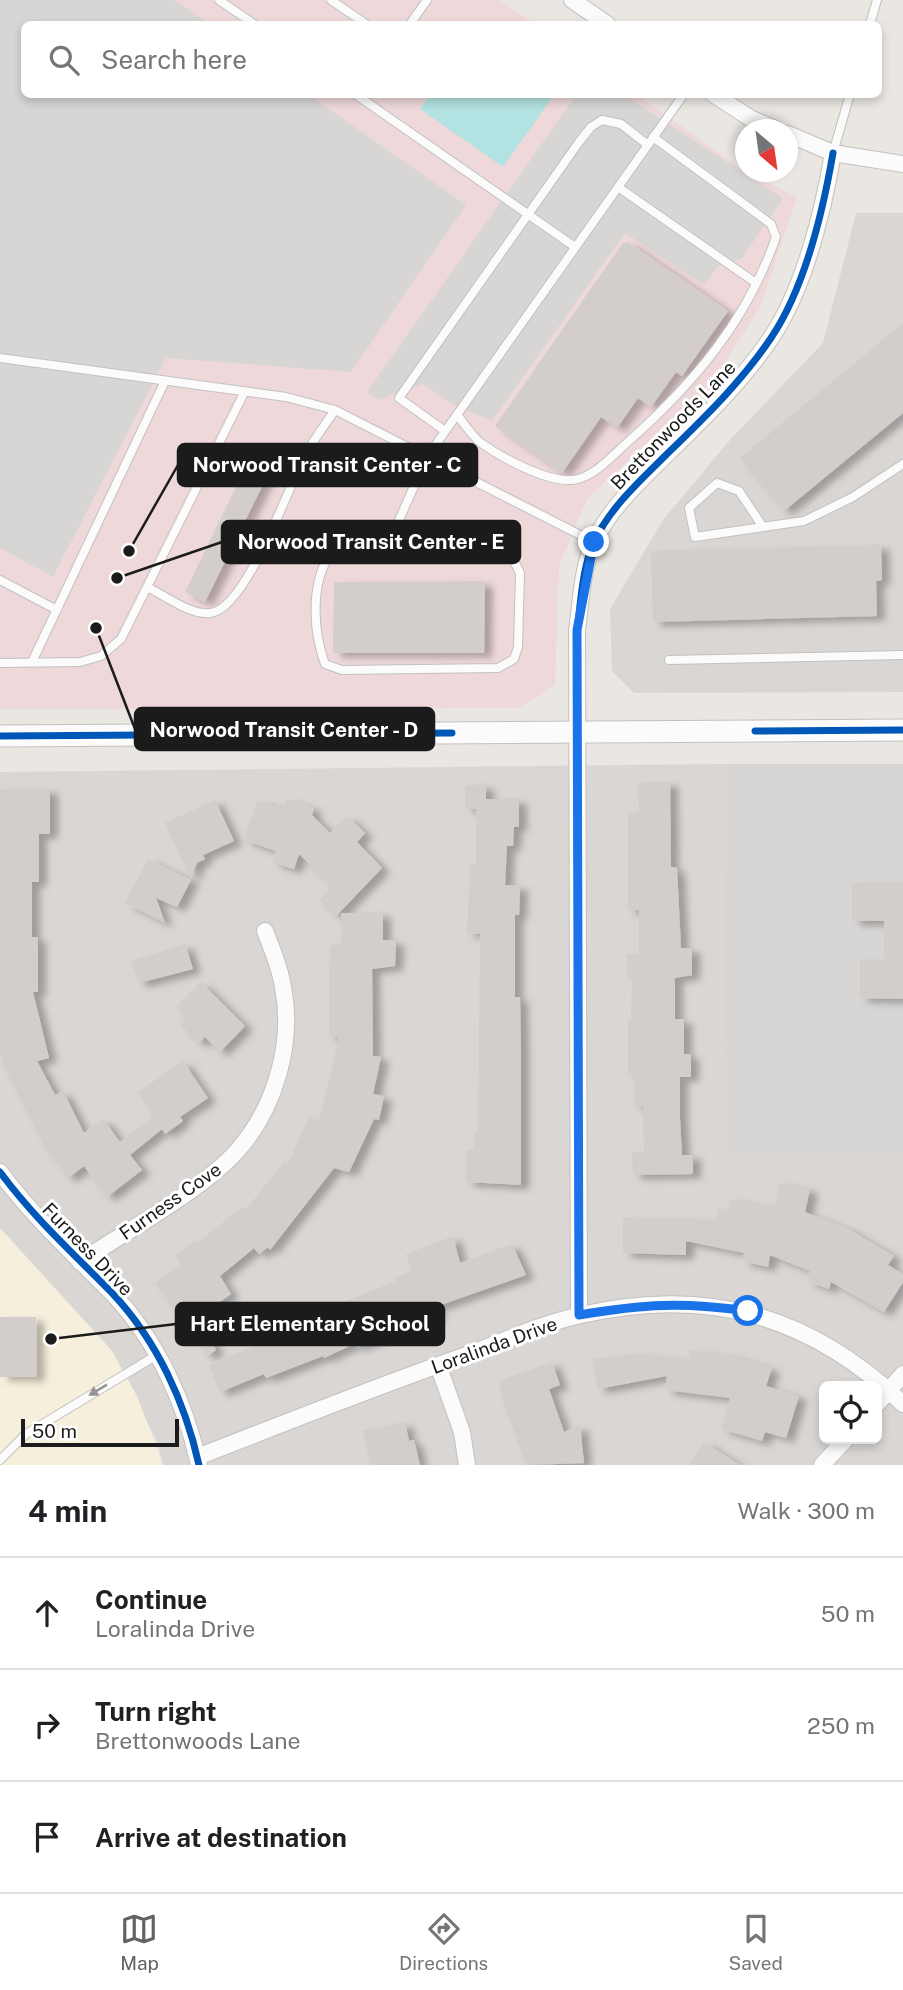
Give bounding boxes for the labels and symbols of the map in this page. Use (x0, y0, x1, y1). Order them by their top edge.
north arrow (735, 119, 798, 182)
street label: Brettonwoods Lane (606, 356, 740, 494)
callout: Norwood Transit Center - C (178, 444, 477, 486)
text: Norwood Transit Center - C (193, 452, 461, 477)
callout: Norwood Transit Center - E (222, 521, 520, 563)
route end (578, 526, 609, 557)
text: Norwood Transit Center - E (237, 529, 505, 554)
callout: Norwood Transit Center - D (135, 708, 434, 750)
text: Norwood Transit Center - D (150, 717, 419, 742)
street label: Furness Cove (115, 1158, 225, 1244)
street label: Furness Drive (38, 1198, 138, 1300)
route start (732, 1295, 763, 1326)
callout: Hart Elementary School (176, 1303, 444, 1345)
text: Hart Elementary School (190, 1311, 430, 1336)
street label: Loralinda Drive (428, 1312, 560, 1378)
one-way arrow (89, 1383, 108, 1396)
scale bar (21, 1416, 178, 1448)

